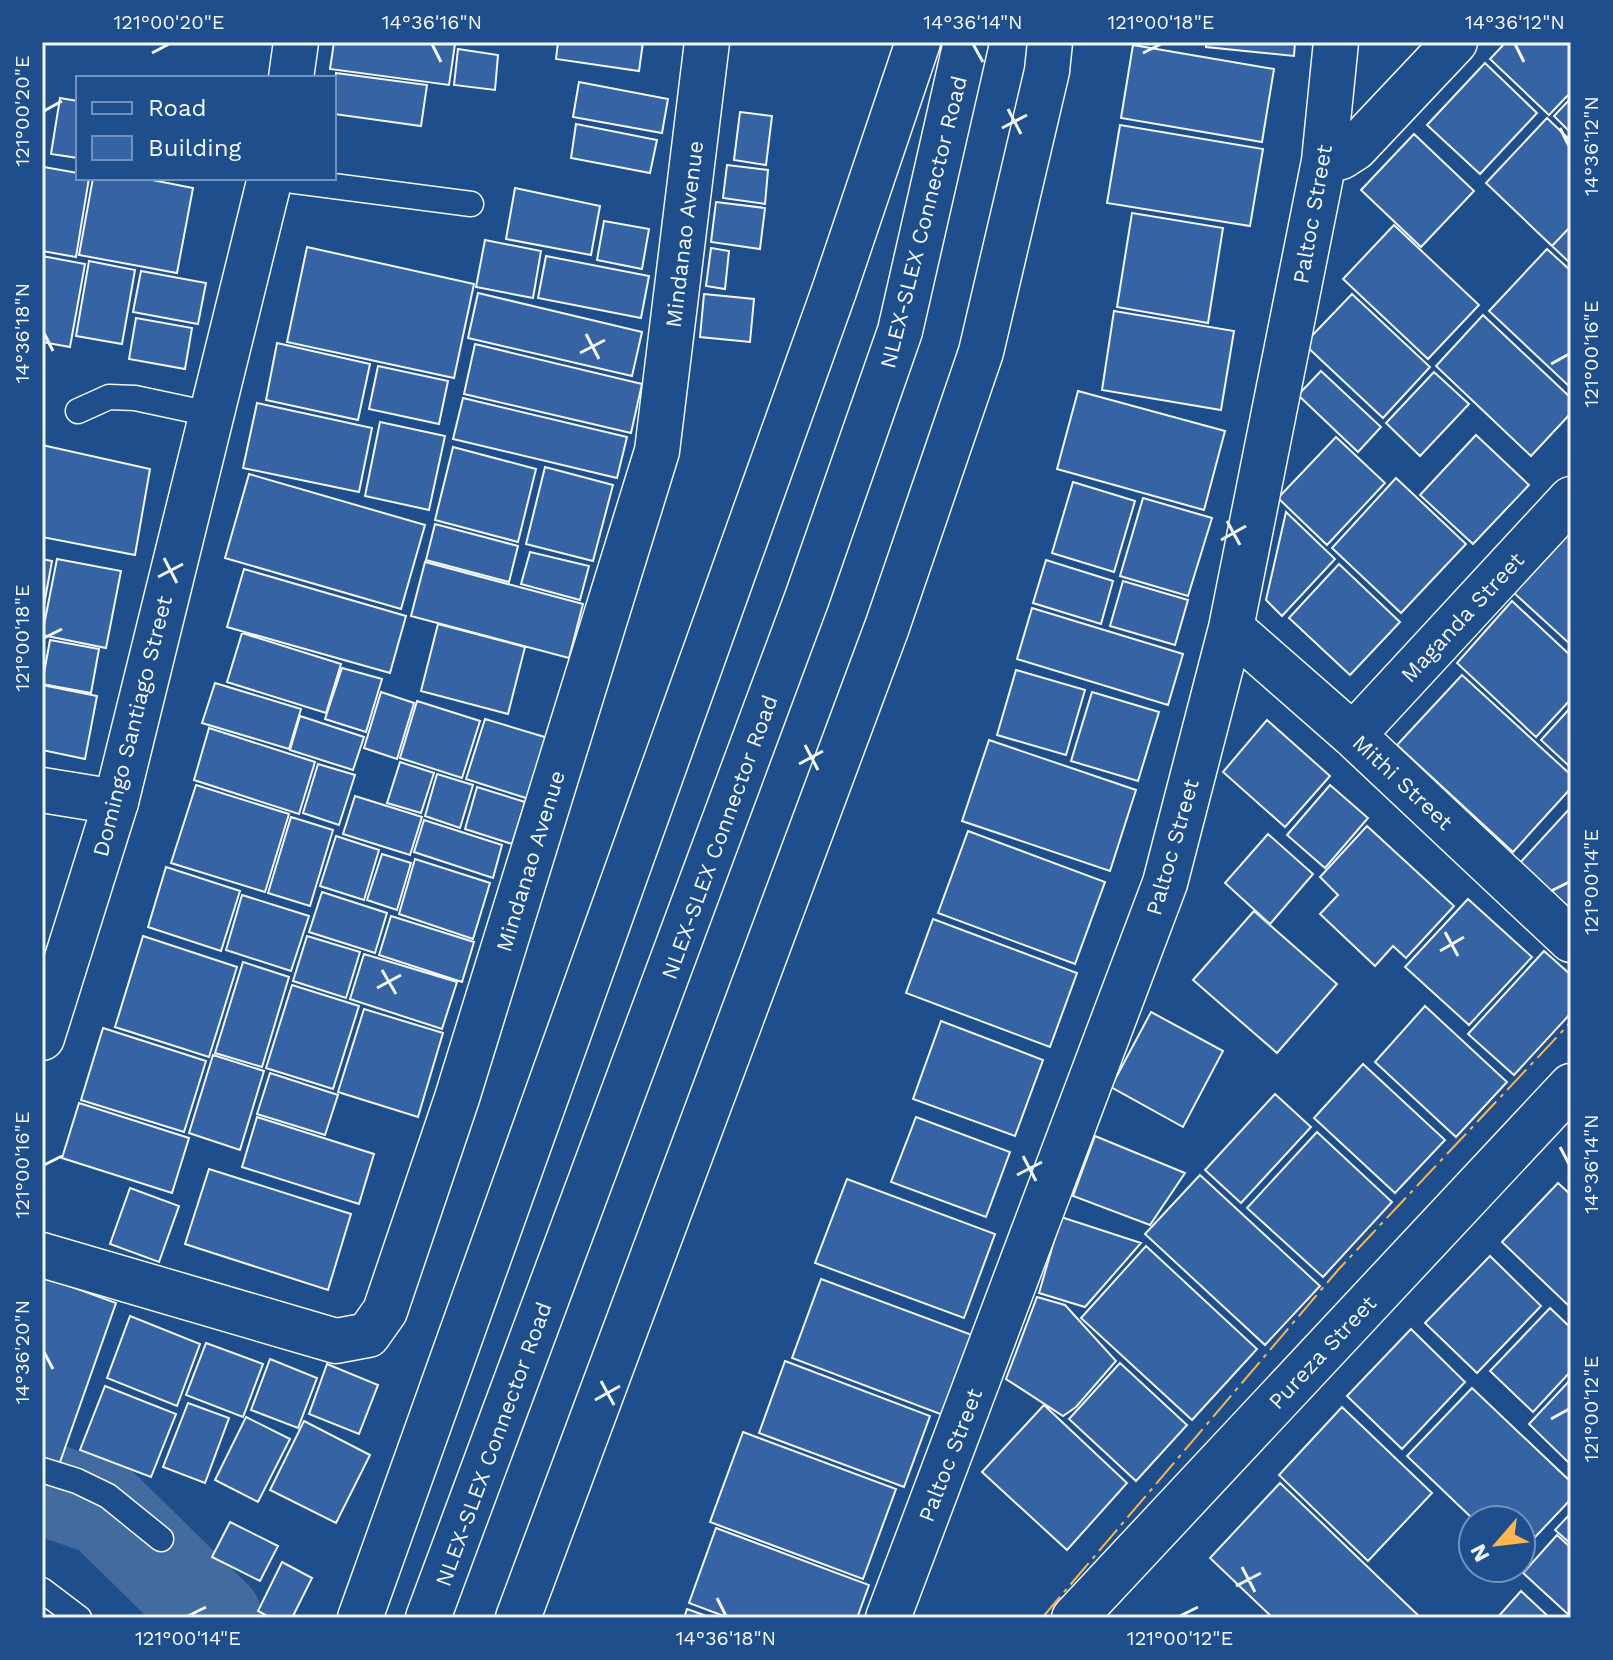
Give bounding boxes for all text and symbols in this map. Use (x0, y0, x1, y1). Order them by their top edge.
text: 121°00'20"E (114, 10, 224, 34)
text: 14°36'16"N (382, 10, 482, 34)
text: 14°36'14"N (923, 10, 1023, 34)
text: 121°00'18"E (1108, 10, 1214, 34)
text: 14°36'12"N (1465, 10, 1565, 34)
text: 121°00'20"E (10, 56, 34, 166)
street label: NLEX-SLEX Connector Road (875, 73, 972, 371)
legend (76, 76, 336, 180)
text: Road (148, 94, 207, 122)
text: 14°36'12"N (1579, 96, 1603, 196)
text: Building (148, 134, 241, 162)
street label: Mindanao Avenue (661, 139, 708, 329)
street label: Paltoc Street (1288, 143, 1337, 286)
text: 14°36'18"N (10, 283, 34, 383)
text: 121°00'16"E (1579, 301, 1603, 407)
street label: Maganda Street (1396, 547, 1529, 687)
text: 121°00'18"E (10, 585, 34, 691)
street label: Domingo Santiago Street (88, 593, 177, 859)
street label: NLEX-SLEX Connector Road (656, 692, 783, 983)
street label: Mithi Street (1348, 730, 1458, 835)
street label: Mindanao Avenue (491, 767, 570, 955)
street label: Paltoc Street (1141, 776, 1204, 918)
text: 121°00'14"E (1579, 829, 1603, 935)
text: 121°00'16"E (10, 1112, 34, 1218)
text: 14°36'14"N (1579, 1114, 1603, 1214)
street label: Pureza Street (1264, 1291, 1381, 1414)
street label: NLEX-SLEX Connector Road (430, 1299, 557, 1590)
text: 14°36'20"N (10, 1300, 34, 1404)
text: 121°00'12"E (1579, 1356, 1603, 1462)
street label: Paltoc Street (914, 1385, 987, 1525)
north arrow (1457, 1504, 1537, 1584)
text: N (1465, 1540, 1495, 1566)
text: 121°00'14"E (135, 1626, 241, 1650)
text: 14°36'18"N (676, 1626, 776, 1650)
text: 121°00'12"E (1127, 1626, 1233, 1650)

